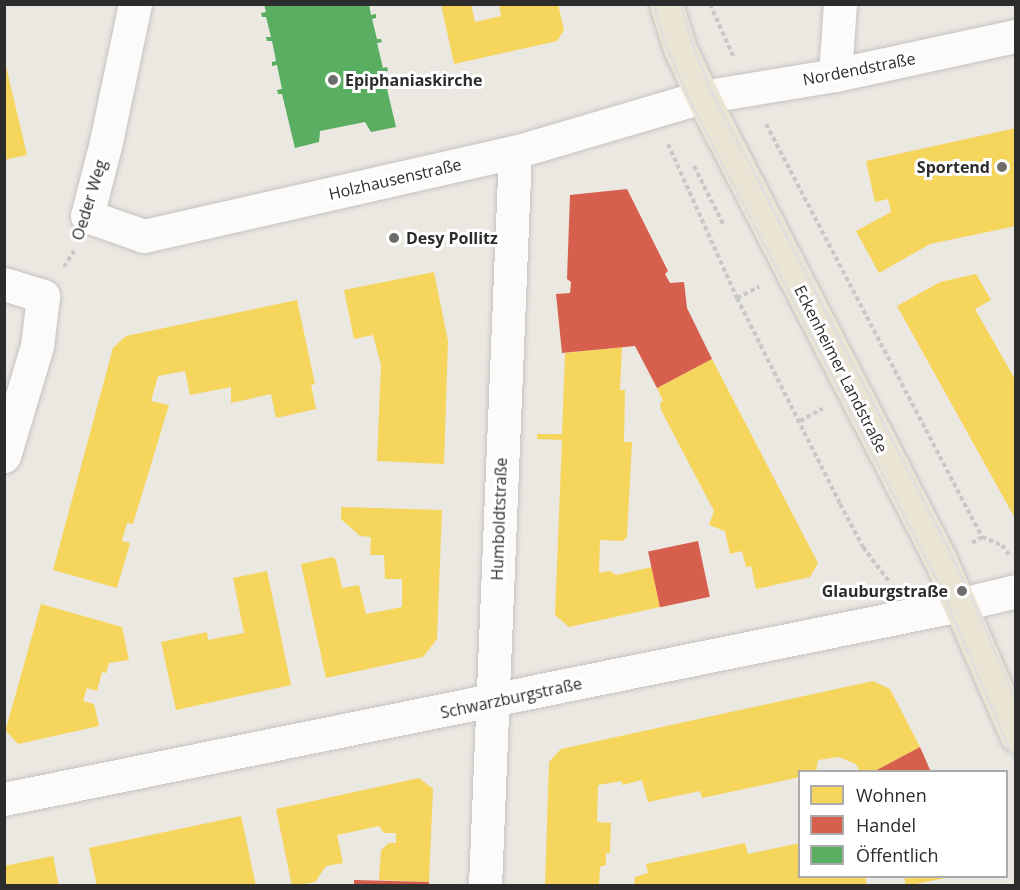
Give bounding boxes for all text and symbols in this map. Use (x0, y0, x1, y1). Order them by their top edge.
street label: Nordendstraße (801, 49, 917, 89)
place label: Epiphaniaskirche (345, 70, 483, 90)
marker: Epiphaniaskirche (326, 73, 340, 87)
street label: Holzhausenstraße (327, 154, 463, 204)
street label: Oeder Weg (68, 157, 110, 243)
place label: Sportend (917, 157, 990, 177)
marker: Sportend (995, 160, 1009, 174)
place label: Desy Pollitz (406, 228, 498, 248)
marker: Desy Pollitz (387, 231, 401, 245)
street label: Eckenheimer Landstraße (790, 282, 892, 456)
street label: Humboldtstraße (487, 457, 511, 581)
place label: Glauburgstraße (822, 581, 948, 601)
marker: Glauburgstraße (953, 582, 971, 600)
street label: Schwarzburgstraße (439, 674, 583, 722)
legend (798, 770, 1008, 878)
text: Wohnen (856, 783, 927, 807)
text: Handel (856, 813, 916, 837)
text: Öffentlich (856, 843, 938, 867)

